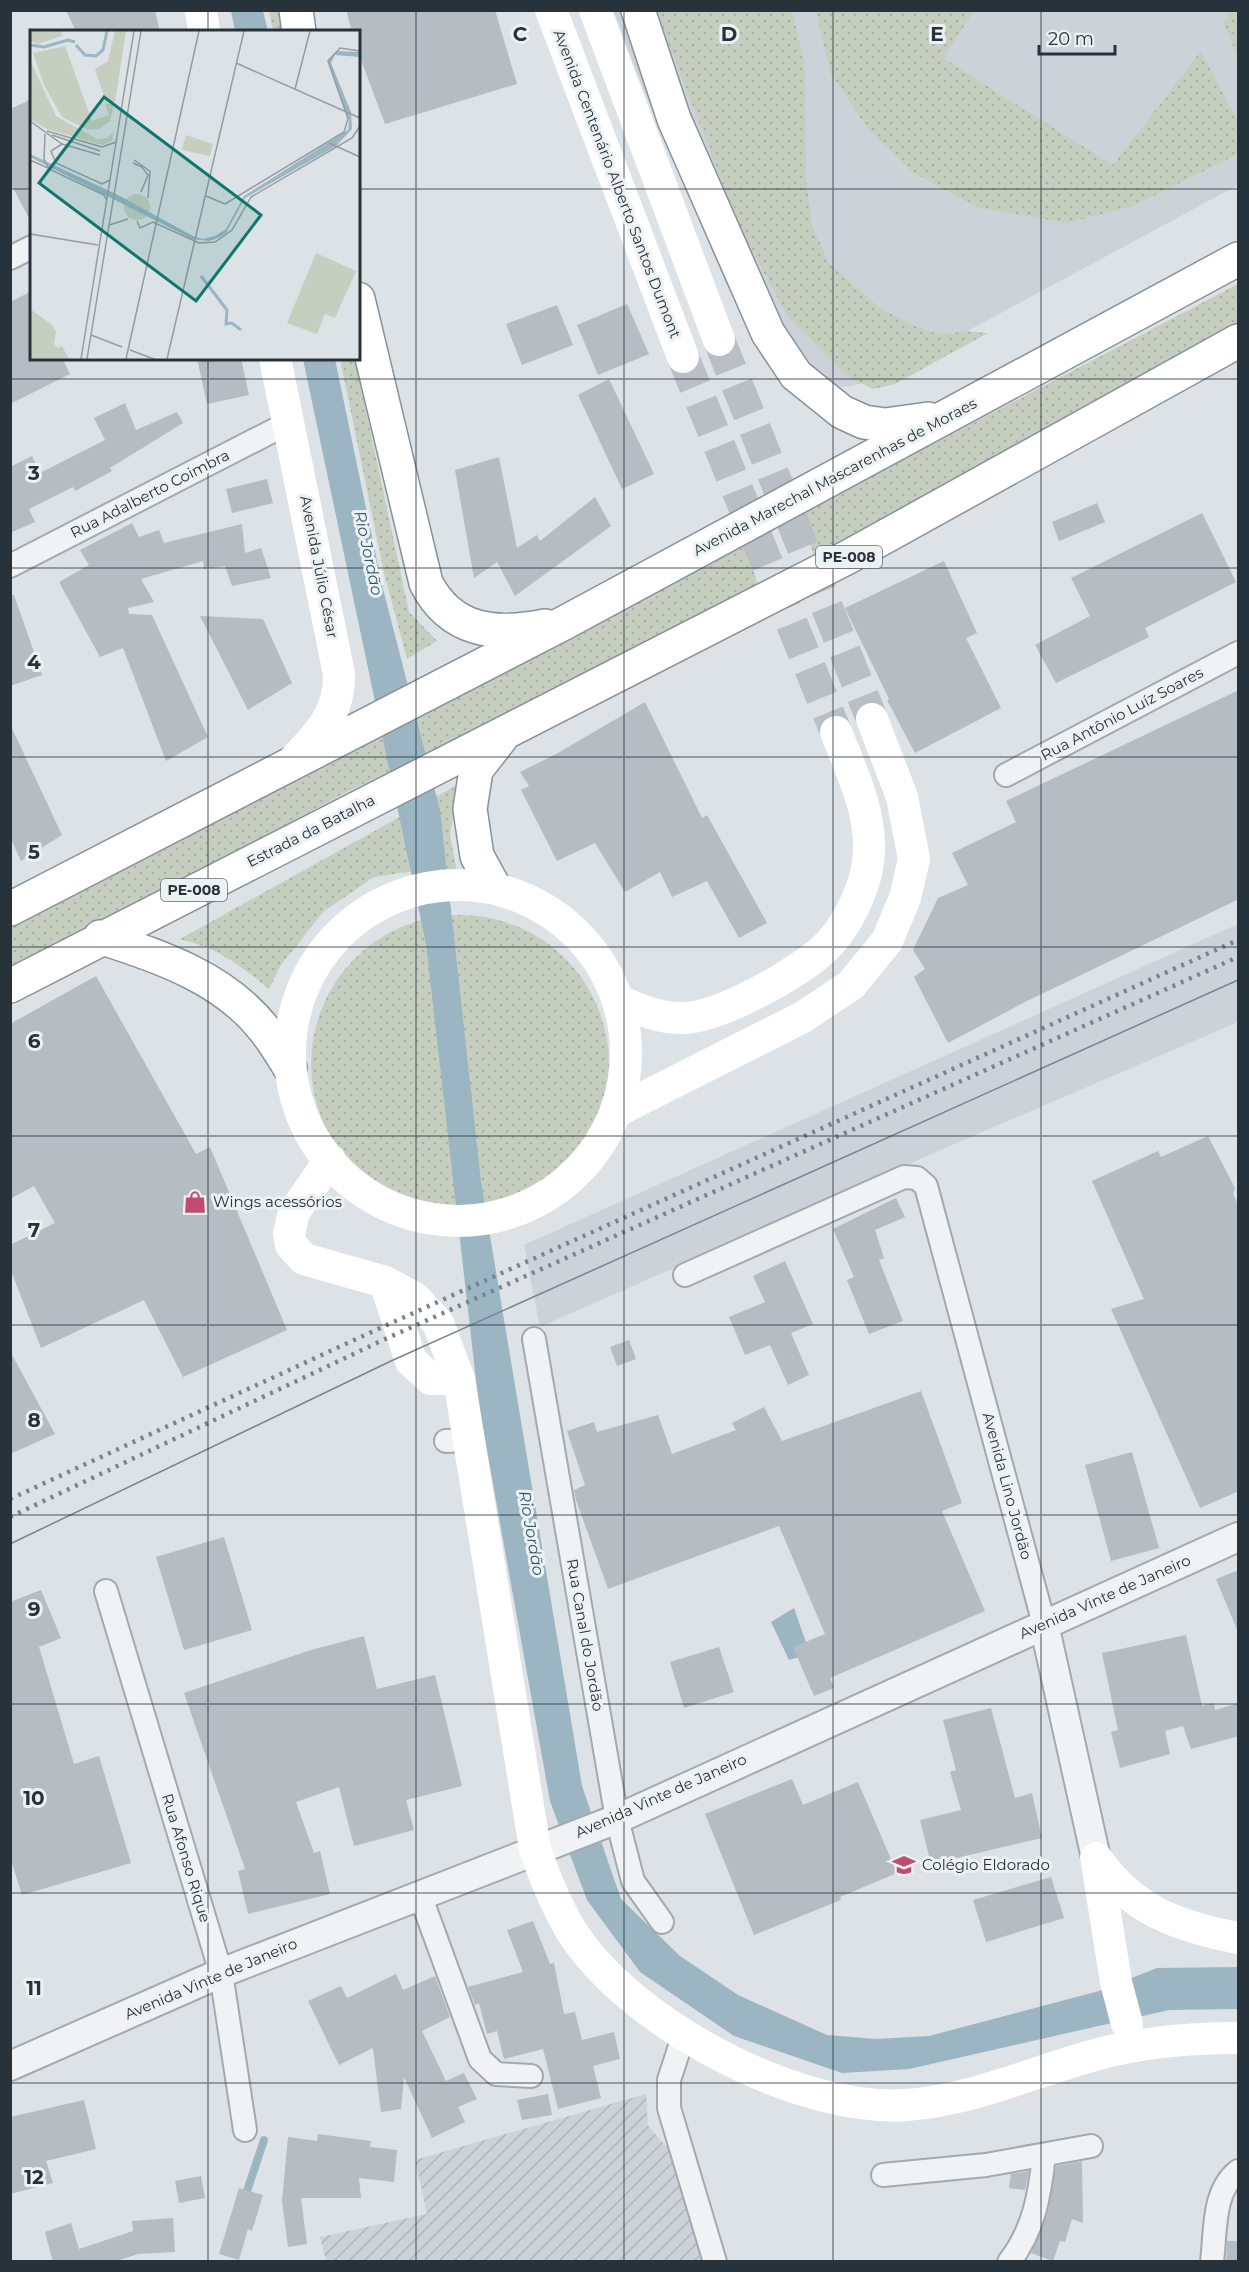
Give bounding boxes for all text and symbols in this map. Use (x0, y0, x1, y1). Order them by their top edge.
scale bar (1039, 18, 1116, 56)
text: C (513, 22, 528, 46)
text: D (721, 22, 737, 46)
text: E (930, 22, 944, 46)
street label: Avenida Centenário Alberto Santos Dumont (550, 27, 685, 341)
text: 20 m (1048, 28, 1094, 50)
inset map (30, 30, 360, 360)
street label: Avenida Marechal Mascarenhas de Moraes (690, 393, 980, 560)
street label: Rua Adalberto Coimbra (67, 445, 233, 542)
text: 3 (27, 461, 40, 485)
street label: Avenida Júlio César (296, 494, 343, 640)
water label: Rio Jordão (350, 509, 387, 597)
road number: PE-008 (816, 546, 882, 568)
text: 4 (27, 650, 41, 674)
street label: Rua Antônio Luíz Soares (1037, 663, 1206, 765)
street label: Estrada da Batalha (244, 790, 378, 871)
text: 5 (28, 840, 40, 864)
road number: PE-008 (161, 879, 227, 901)
text: 6 (28, 1029, 41, 1053)
shop icon: Wings acessórios (182, 1189, 208, 1215)
place label: Wings acessórios (213, 1192, 342, 1211)
text: 7 (28, 1218, 40, 1242)
text: 8 (27, 1408, 41, 1432)
street label: Avenida Lino Jordão (979, 1410, 1036, 1562)
water label: Rio Jordão (515, 1489, 548, 1577)
street label: Avenida Vinte de Janeiro (1016, 1550, 1193, 1643)
street label: Rua Canal do Jordão (563, 1557, 608, 1713)
text: 9 (28, 1597, 40, 1621)
street label: Avenida Vinte de Janeiro (572, 1749, 749, 1842)
text: 10 (23, 1786, 45, 1810)
street label: Rua Afonso Rique (158, 1791, 215, 1925)
school or university icon: Colégio Eldorado (891, 1852, 917, 1878)
place label: Colégio Eldorado (922, 1855, 1050, 1874)
street label: Avenida Vinte de Janeiro (122, 1934, 300, 2024)
text: 11 (26, 1976, 42, 2000)
text: 12 (24, 2165, 44, 2189)

